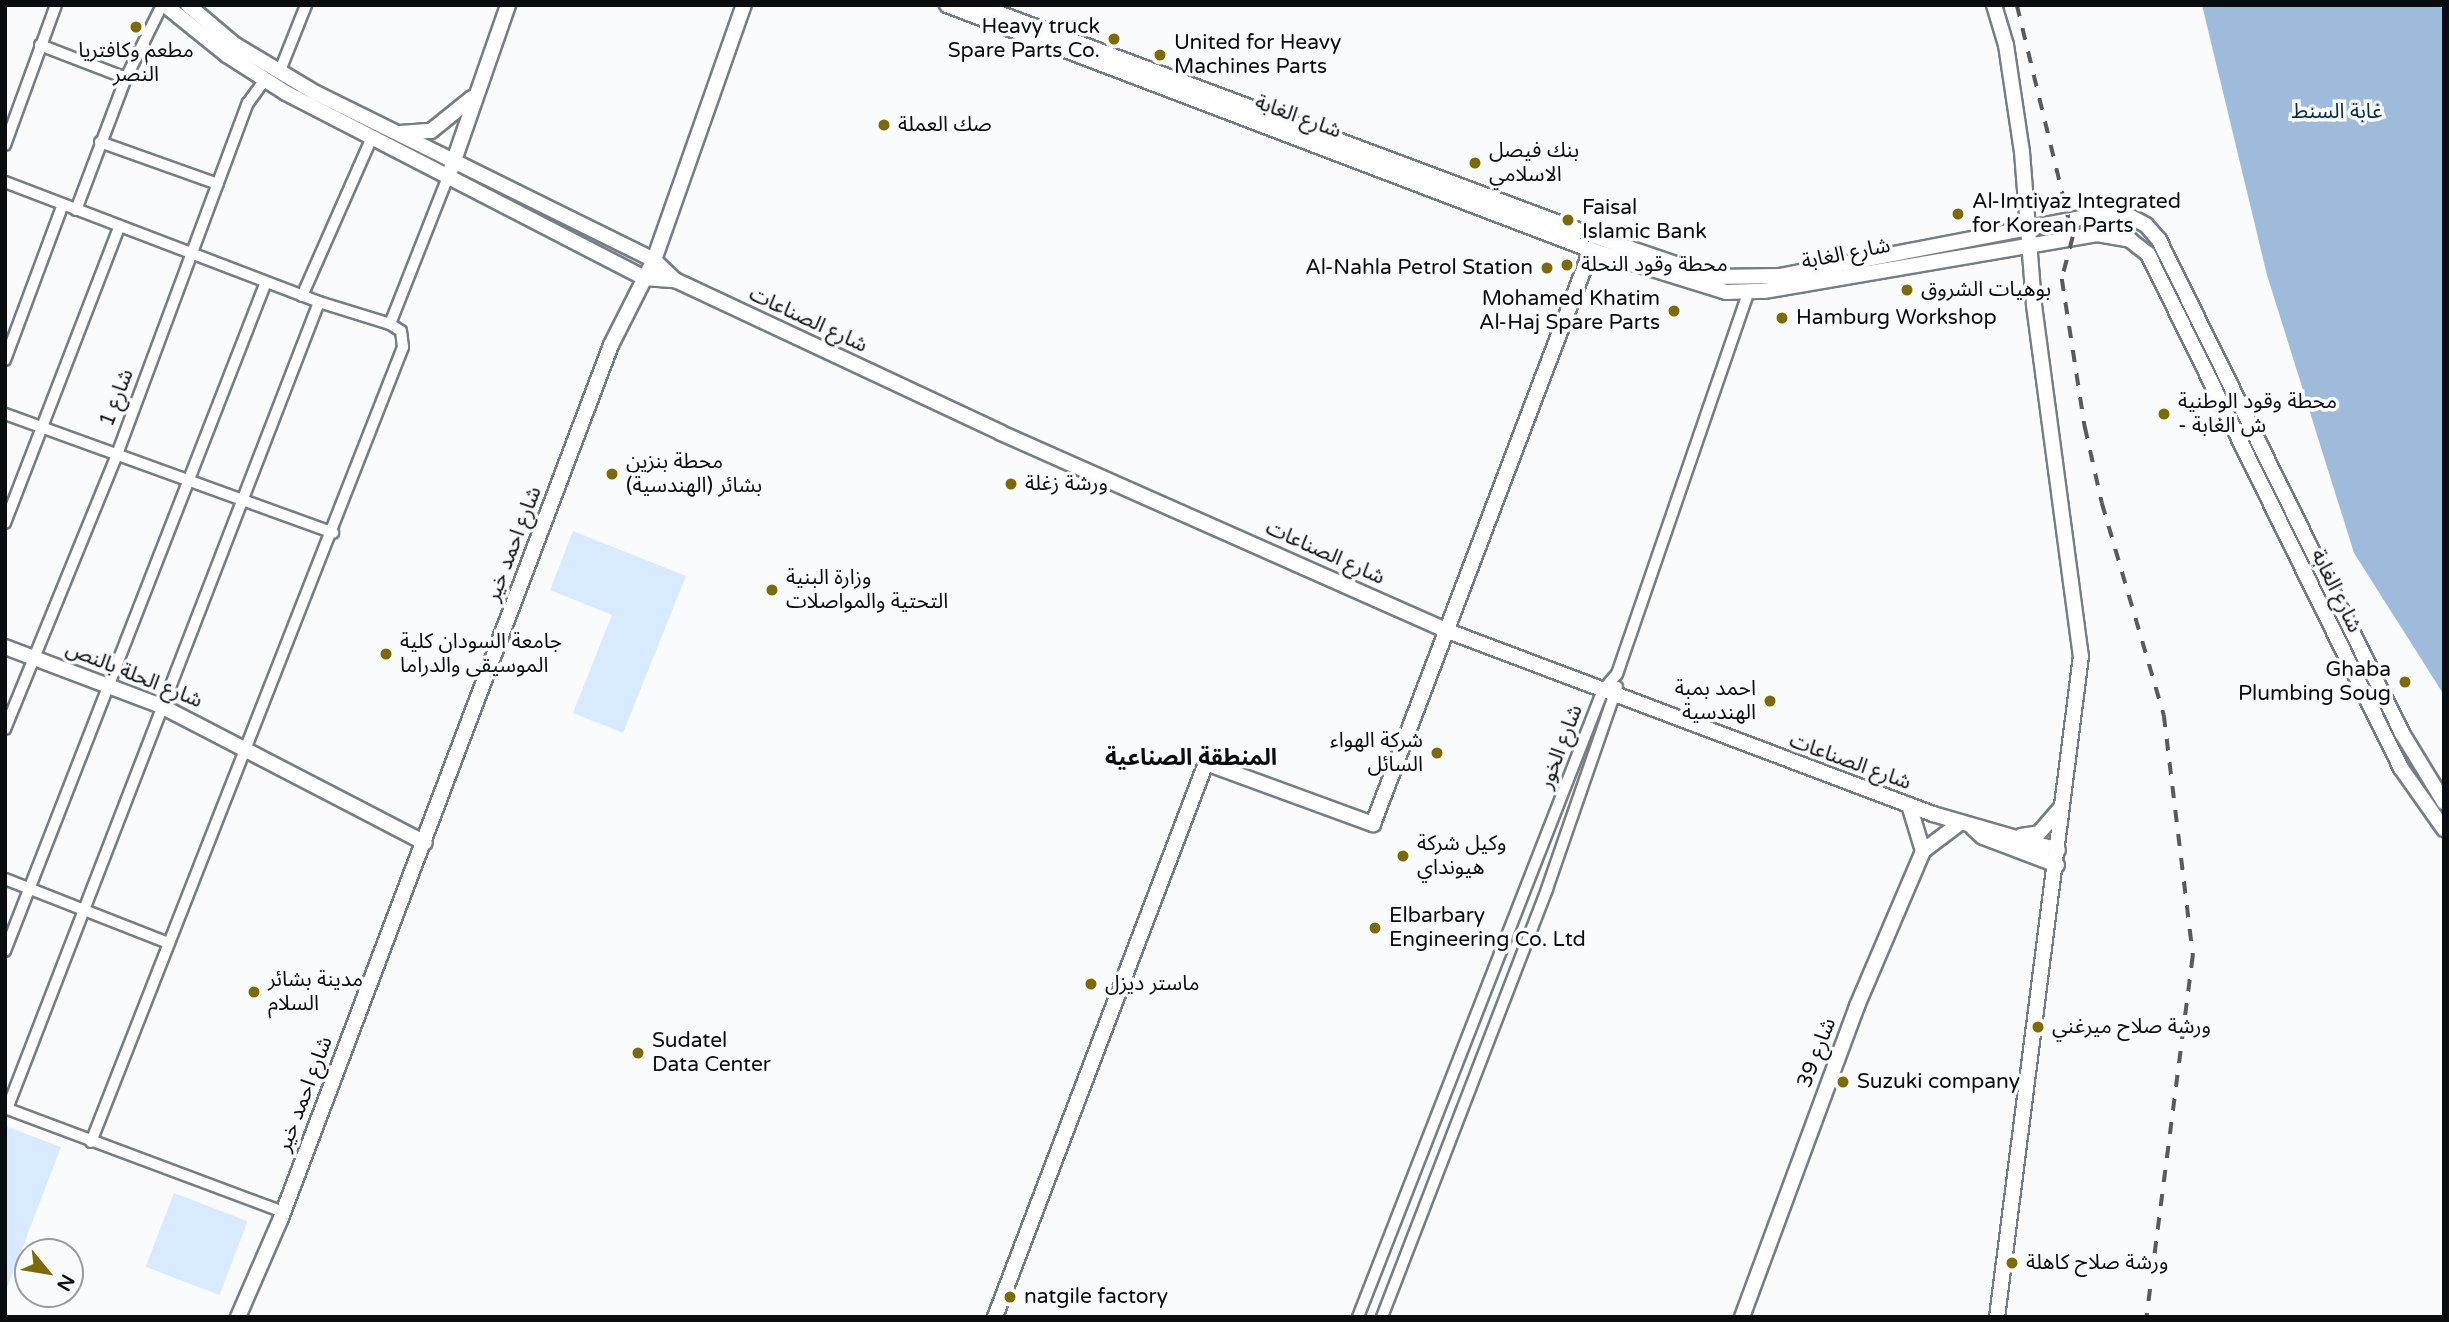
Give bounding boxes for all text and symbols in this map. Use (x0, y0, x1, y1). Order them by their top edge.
place label: Heavy truck Spare Parts Co. (948, 14, 1100, 64)
marker: مطعم وكافتريا النصر (128, 19, 144, 35)
place label: United for Heavy Machines Parts (1174, 30, 1341, 80)
marker: Heavy truck Spare Parts Co. (1106, 31, 1122, 47)
place label: مطعم وكافتريا النصر (78, 38, 194, 88)
marker: United for Heavy Machines Parts (1152, 47, 1168, 63)
street label: شارع الغابة (1252, 90, 1344, 144)
park label: غابة السنط (2292, 99, 2382, 125)
place label: صك العملة (898, 112, 992, 138)
marker: صك العملة (876, 117, 892, 133)
place label: بنك فيصل الاسلامي (1489, 138, 1579, 188)
marker: بنك فيصل الاسلامي (1467, 155, 1483, 171)
place label: Al-Imtiyaz Integrated for Korean Parts (1972, 189, 2181, 239)
place label: Faisal Islamic Bank (1582, 195, 1707, 245)
marker: Al-Imtiyaz Integrated for Korean Parts (1950, 206, 1966, 222)
marker: Faisal Islamic Bank (1560, 212, 1576, 228)
street label: شارع الغابة (1800, 233, 1892, 275)
place label: محطة وقود النحلة (1581, 252, 1728, 278)
place label: Al-Nahla Petrol Station (1305, 255, 1533, 281)
marker: محطة وقود النحلة (1559, 257, 1575, 273)
marker: Al-Nahla Petrol Station (1539, 260, 1555, 276)
place label: بوهيات الشروق (1921, 277, 2051, 303)
street label: شارع الصناعات (745, 282, 871, 358)
marker: بوهيات الشروق (1899, 282, 1915, 298)
place label: Mohamed Khatim Al-Haj Spare Parts (1479, 286, 1660, 336)
marker: Mohamed Khatim Al-Haj Spare Parts (1666, 303, 1682, 319)
place label: Hamburg Workshop (1796, 305, 1997, 331)
marker: Hamburg Workshop (1774, 310, 1790, 326)
street label: شارع 1 (95, 366, 139, 430)
place label: محطة وقود الوطنية - ش الغابة (2178, 389, 2337, 439)
marker: محطة وقود الوطنية - ش الغابة (2156, 406, 2172, 422)
place label: محطة بنزين بشائر (الهندسية) (626, 449, 762, 499)
marker: محطة بنزين بشائر (الهندسية) (604, 466, 620, 482)
place label: ورشة زغلة (1025, 471, 1108, 497)
marker: ورشة زغلة (1003, 476, 1019, 492)
street label: شارع احمد خير (481, 483, 547, 605)
street label: شارع الصناعات (1262, 516, 1388, 590)
street label: شارع الغابة (2305, 545, 2367, 637)
place label: وزارة البنية التحتية والمواصلات (786, 565, 948, 615)
marker: وزارة البنية التحتية والمواصلات (764, 582, 780, 598)
place label: جامعة السودان كلية الموسيقى والدراما (400, 629, 562, 679)
street label: شارع الحلة بالنص (62, 636, 206, 714)
marker: جامعة السودان كلية الموسيقى والدراما (378, 646, 394, 662)
place label: Ghaba Plumbing Soug (2238, 657, 2391, 707)
marker: Ghaba Plumbing Soug (2397, 674, 2413, 690)
place label: احمد بمبة الهندسية (1675, 676, 1756, 726)
marker: احمد بمبة الهندسية (1762, 693, 1778, 709)
street label: شارع الخور (1533, 701, 1589, 793)
place label: شركة الهواء السائل (1330, 728, 1423, 778)
street label: شارع الصناعات (1786, 728, 1914, 796)
district label: المنطقة الصناعية (1105, 744, 1277, 772)
marker: شركة الهواء السائل (1429, 745, 1445, 761)
place label: وكيل شركة هيونداي (1417, 831, 1506, 881)
marker: وكيل شركة هيونداي (1395, 848, 1411, 864)
place label: Elbarbary Engineering Co. Ltd (1389, 903, 1586, 953)
marker: Elbarbary Engineering Co. Ltd (1367, 920, 1383, 936)
place label: مدينة بشائر السلام (268, 967, 363, 1017)
place label: ماستر ديزل (1105, 971, 1199, 997)
marker: ماستر ديزل (1083, 976, 1099, 992)
marker: مدينة بشائر السلام (246, 984, 262, 1000)
place label: ورشة صلاح ميرغني (2052, 1014, 2211, 1040)
street label: شارع 39 (1792, 1015, 1842, 1091)
marker: ورشة صلاح ميرغني (2030, 1019, 2046, 1035)
place label: Sudatel Data Center (652, 1028, 771, 1078)
street label: شارع احمد خير (272, 1033, 338, 1155)
marker: Sudatel Data Center (630, 1045, 646, 1061)
place label: Suzuki company (1857, 1069, 2020, 1095)
marker: Suzuki company (1835, 1074, 1851, 1090)
north arrow (14, 1238, 84, 1308)
place label: ورشة صلاح كاهلة (2026, 1250, 2168, 1276)
marker: ورشة صلاح كاهلة (2004, 1255, 2020, 1271)
text: N (52, 1270, 79, 1295)
place label: natgile factory (1024, 1284, 1168, 1310)
marker: natgile factory (1002, 1289, 1018, 1305)

